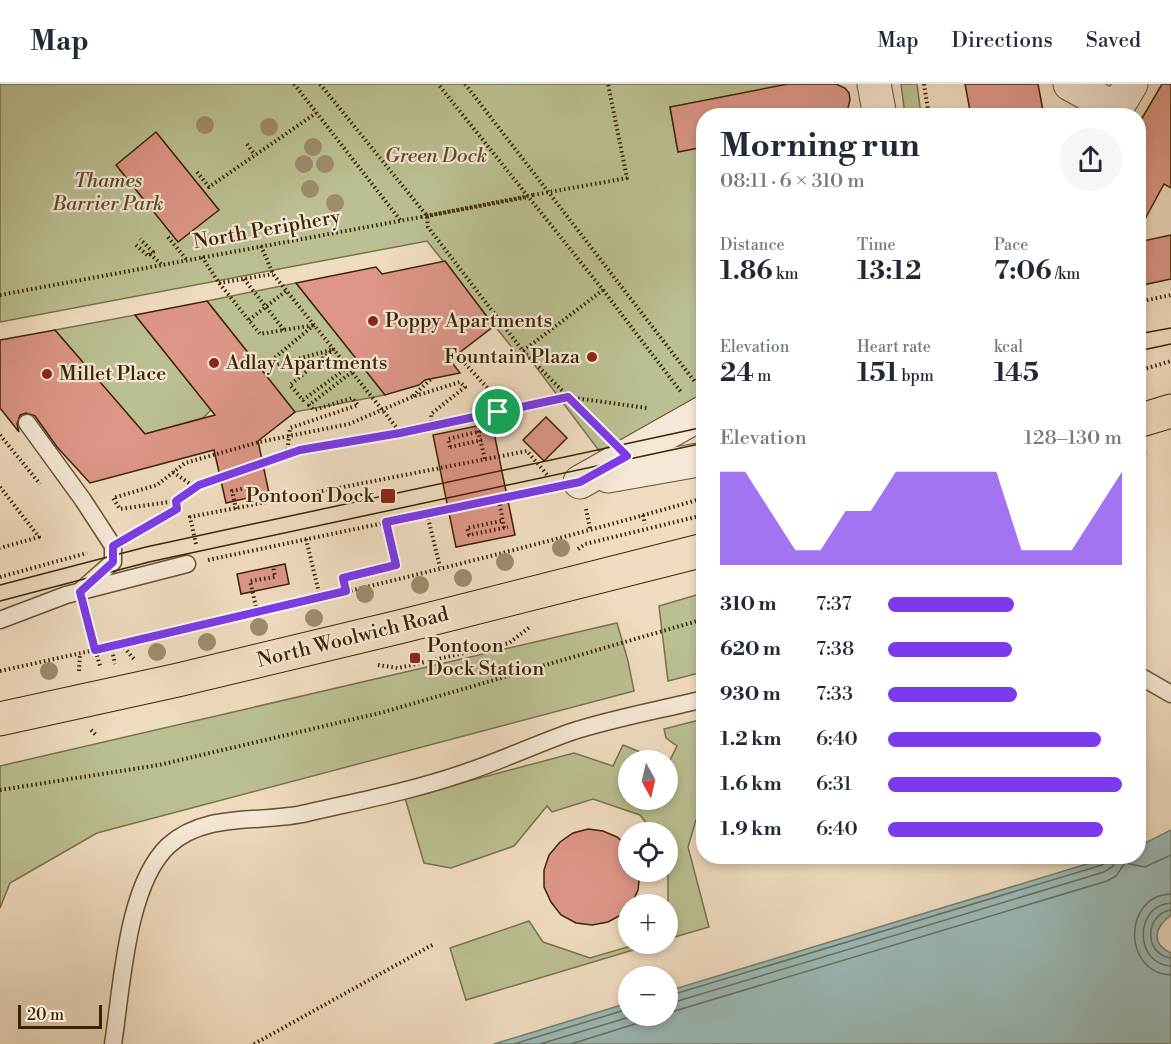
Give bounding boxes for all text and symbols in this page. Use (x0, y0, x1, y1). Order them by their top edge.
text: Map (30, 24, 89, 59)
text: Map (877, 28, 919, 54)
text: Directions (952, 28, 1053, 54)
text: Saved (1086, 28, 1141, 54)
text: Morning run (720, 126, 920, 167)
button: share (1059, 128, 1122, 191)
park label: Green Dock (385, 144, 487, 169)
park label: Thames Barrier Park (52, 169, 163, 217)
text: 08:11 · 6 × 310 m (720, 169, 865, 194)
street label: North Periphery (191, 205, 343, 255)
text: Distance (720, 235, 785, 255)
text: Time (857, 235, 896, 255)
text: Pace (994, 235, 1028, 255)
text: 1.86 (720, 255, 773, 287)
text: 13:12 (857, 255, 922, 287)
text: 7:06 (994, 255, 1052, 287)
text: km (773, 264, 798, 284)
text: /km (1052, 264, 1080, 284)
place label: Poppy Apartments (385, 309, 552, 334)
marker: Poppy Apartments (366, 314, 380, 328)
text: Elevation (720, 337, 789, 357)
text: Heart rate (857, 337, 931, 357)
text: kcal (994, 337, 1023, 357)
place label: Fountain Plaza (444, 345, 581, 370)
marker: Fountain Plaza (585, 350, 599, 364)
place label: Adlay Apartments (225, 351, 388, 376)
marker: Adlay Apartments (207, 356, 221, 370)
text: 24 (720, 357, 754, 389)
text: 151 (857, 357, 898, 389)
text: 145 (994, 357, 1039, 389)
place label: Millet Place (59, 362, 166, 387)
text: m (754, 366, 771, 386)
text: bpm (898, 366, 934, 386)
marker: Millet Place (40, 367, 54, 381)
pin (472, 386, 523, 437)
icon: arrive (481, 395, 514, 428)
text: Elevation (720, 426, 807, 451)
text: 128–130 m (1024, 426, 1122, 451)
place label: Pontoon Dock (246, 484, 376, 509)
marker: Pontoon Dock (379, 487, 397, 505)
text: 310 m (720, 592, 776, 617)
text: 7:37 (816, 592, 852, 617)
street label: North Woolwich Road (255, 602, 452, 674)
place label: Pontoon Dock Station (427, 634, 544, 682)
text: 620 m (720, 637, 781, 662)
text: 7:38 (816, 637, 854, 662)
marker: Pontoon Dock Station (408, 651, 422, 665)
text: 930 m (720, 682, 781, 707)
text: 7:33 (816, 682, 853, 707)
text: 1.2 km (720, 727, 782, 752)
text: 6:40 (816, 727, 858, 752)
north arrow (618, 750, 678, 810)
map controls (618, 750, 678, 1026)
text: 1.6 km (720, 772, 782, 797)
text: 6:31 (816, 772, 852, 797)
text: 1.9 km (720, 817, 782, 842)
text: 6:40 (816, 817, 858, 842)
button: locate (618, 822, 678, 882)
button: + (618, 894, 678, 954)
button: − (618, 966, 678, 1026)
scale bar (18, 1002, 102, 1030)
text: 20 m (27, 1005, 64, 1025)

